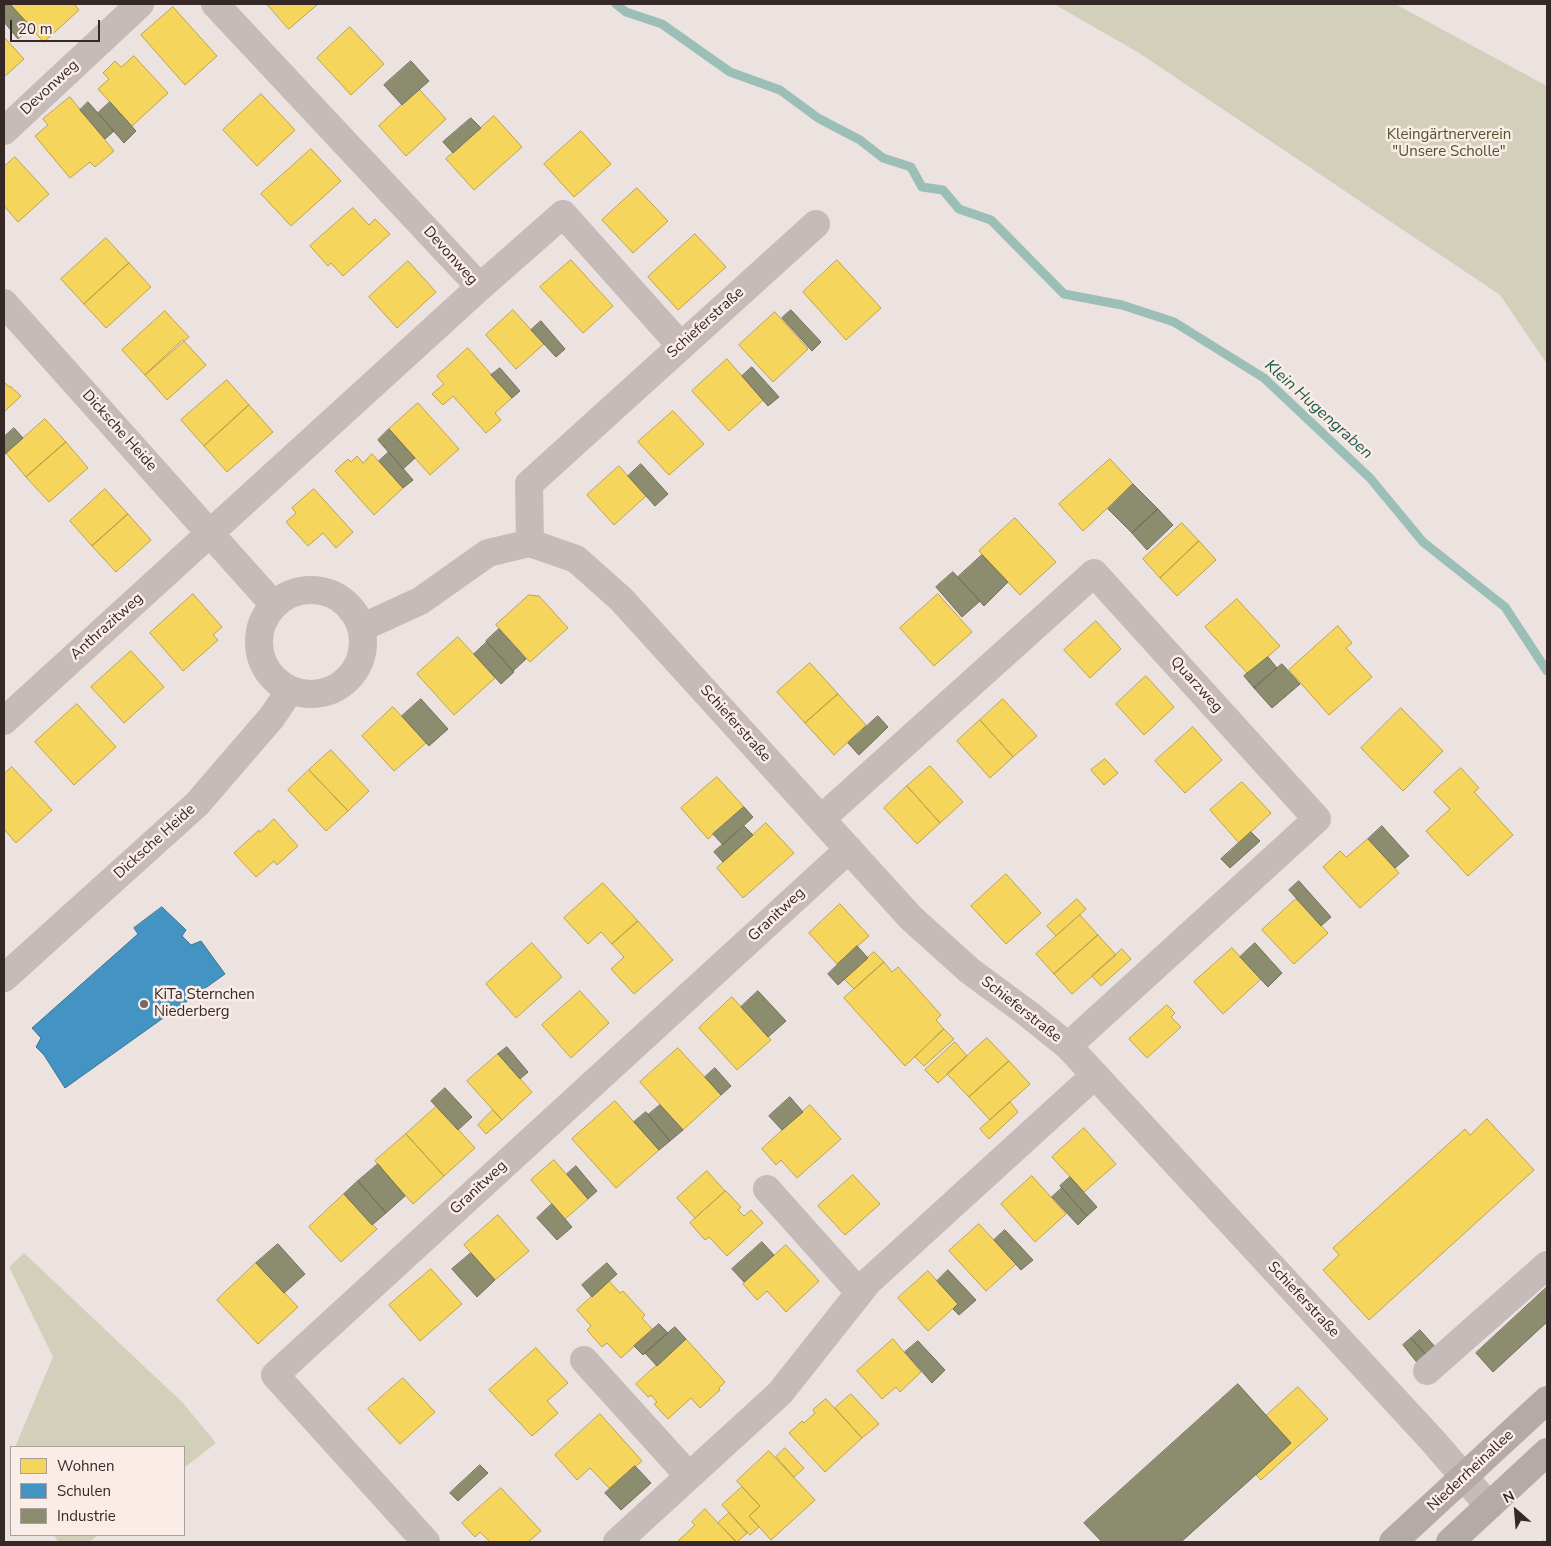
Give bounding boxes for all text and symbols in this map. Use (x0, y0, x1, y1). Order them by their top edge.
scale bar (12, 10, 102, 42)
text: 20 m (18, 19, 53, 39)
street label: Devonweg (17, 57, 83, 119)
park label: Kleingärtnerverein "Unsere Scholle" (1387, 126, 1511, 161)
street label: Devonweg (419, 223, 481, 289)
street label: Schieferstraße (664, 284, 748, 362)
water label: Klein Hugengraben (1260, 356, 1376, 464)
street label: Dicksche Heide (78, 387, 160, 475)
street label: Anthrazitweg (67, 590, 147, 664)
street label: Quarzweg (1166, 653, 1226, 717)
street label: Schieferstraße (696, 682, 774, 766)
street label: Dicksche Heide (111, 801, 199, 883)
street label: Granitweg (745, 884, 809, 946)
street label: Schieferstraße (977, 973, 1065, 1047)
place label: KiTa Sternchen Niederberg (154, 986, 255, 1021)
marker: KiTa Sternchen Niederberg (138, 998, 150, 1010)
street label: Granitweg (447, 1157, 511, 1219)
street label: Schieferstraße (1263, 1258, 1343, 1342)
street label: Niederrheinallee (1424, 1426, 1518, 1516)
legend (10, 1446, 185, 1536)
text: Wohnen (57, 1456, 115, 1476)
text: Schulen (57, 1481, 111, 1501)
north arrow (1491, 1486, 1541, 1536)
text: Industrie (57, 1506, 116, 1526)

